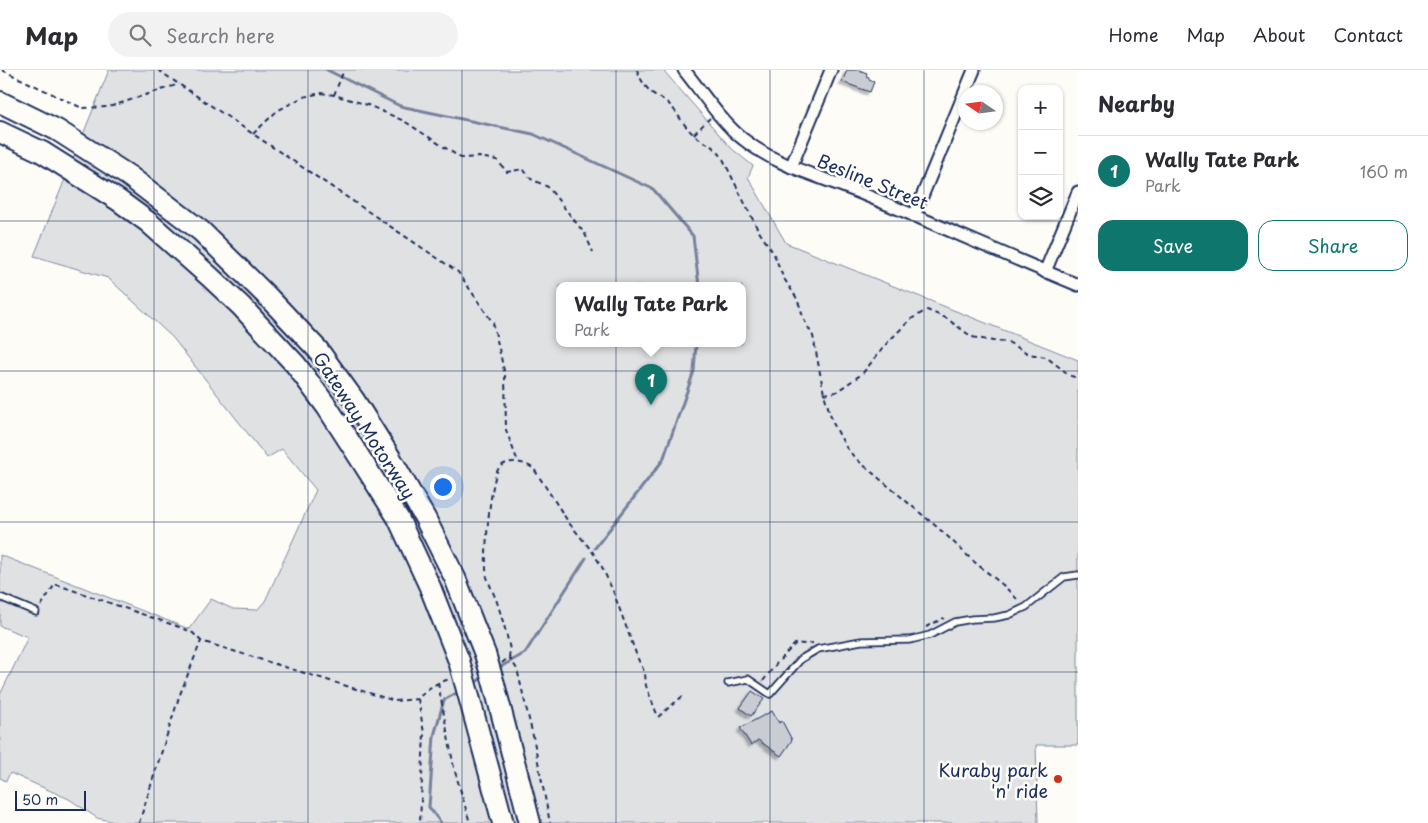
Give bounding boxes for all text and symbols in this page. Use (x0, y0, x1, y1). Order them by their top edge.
search box (108, 12, 458, 57)
text: Map (25, 17, 78, 53)
icon: search (126, 21, 154, 49)
text: Search here (166, 21, 275, 49)
text: Home (1108, 21, 1158, 48)
text: Map (1186, 21, 1225, 48)
text: About (1253, 21, 1305, 48)
text: Contact (1333, 21, 1403, 48)
north arrow (958, 85, 1003, 130)
map controls (1018, 85, 1063, 220)
button: + (1018, 85, 1063, 130)
text: Nearby (1098, 87, 1175, 119)
button: − (1018, 130, 1063, 175)
text: Wally Tate Park (1145, 145, 1299, 173)
street label: Besline Street (813, 146, 933, 216)
text: 1 (1110, 159, 1118, 183)
text: 160 m (1360, 159, 1408, 183)
text: Park (1145, 173, 1181, 197)
button: layers (1018, 175, 1063, 220)
button: Save (1098, 220, 1248, 271)
button: Share (1258, 220, 1408, 271)
popup (556, 282, 746, 347)
text: Wally Tate Park (574, 289, 728, 317)
text: Park (574, 317, 610, 341)
street label: Gateway Motorway (307, 346, 423, 504)
pin: 1 (635, 364, 667, 405)
your location (430, 474, 456, 500)
place label: Kuraby park 'n' ride (939, 756, 1048, 804)
marker: Kuraby park 'n' ride (1052, 773, 1064, 785)
scale bar (15, 788, 86, 811)
text: 50 m (22, 789, 58, 810)

